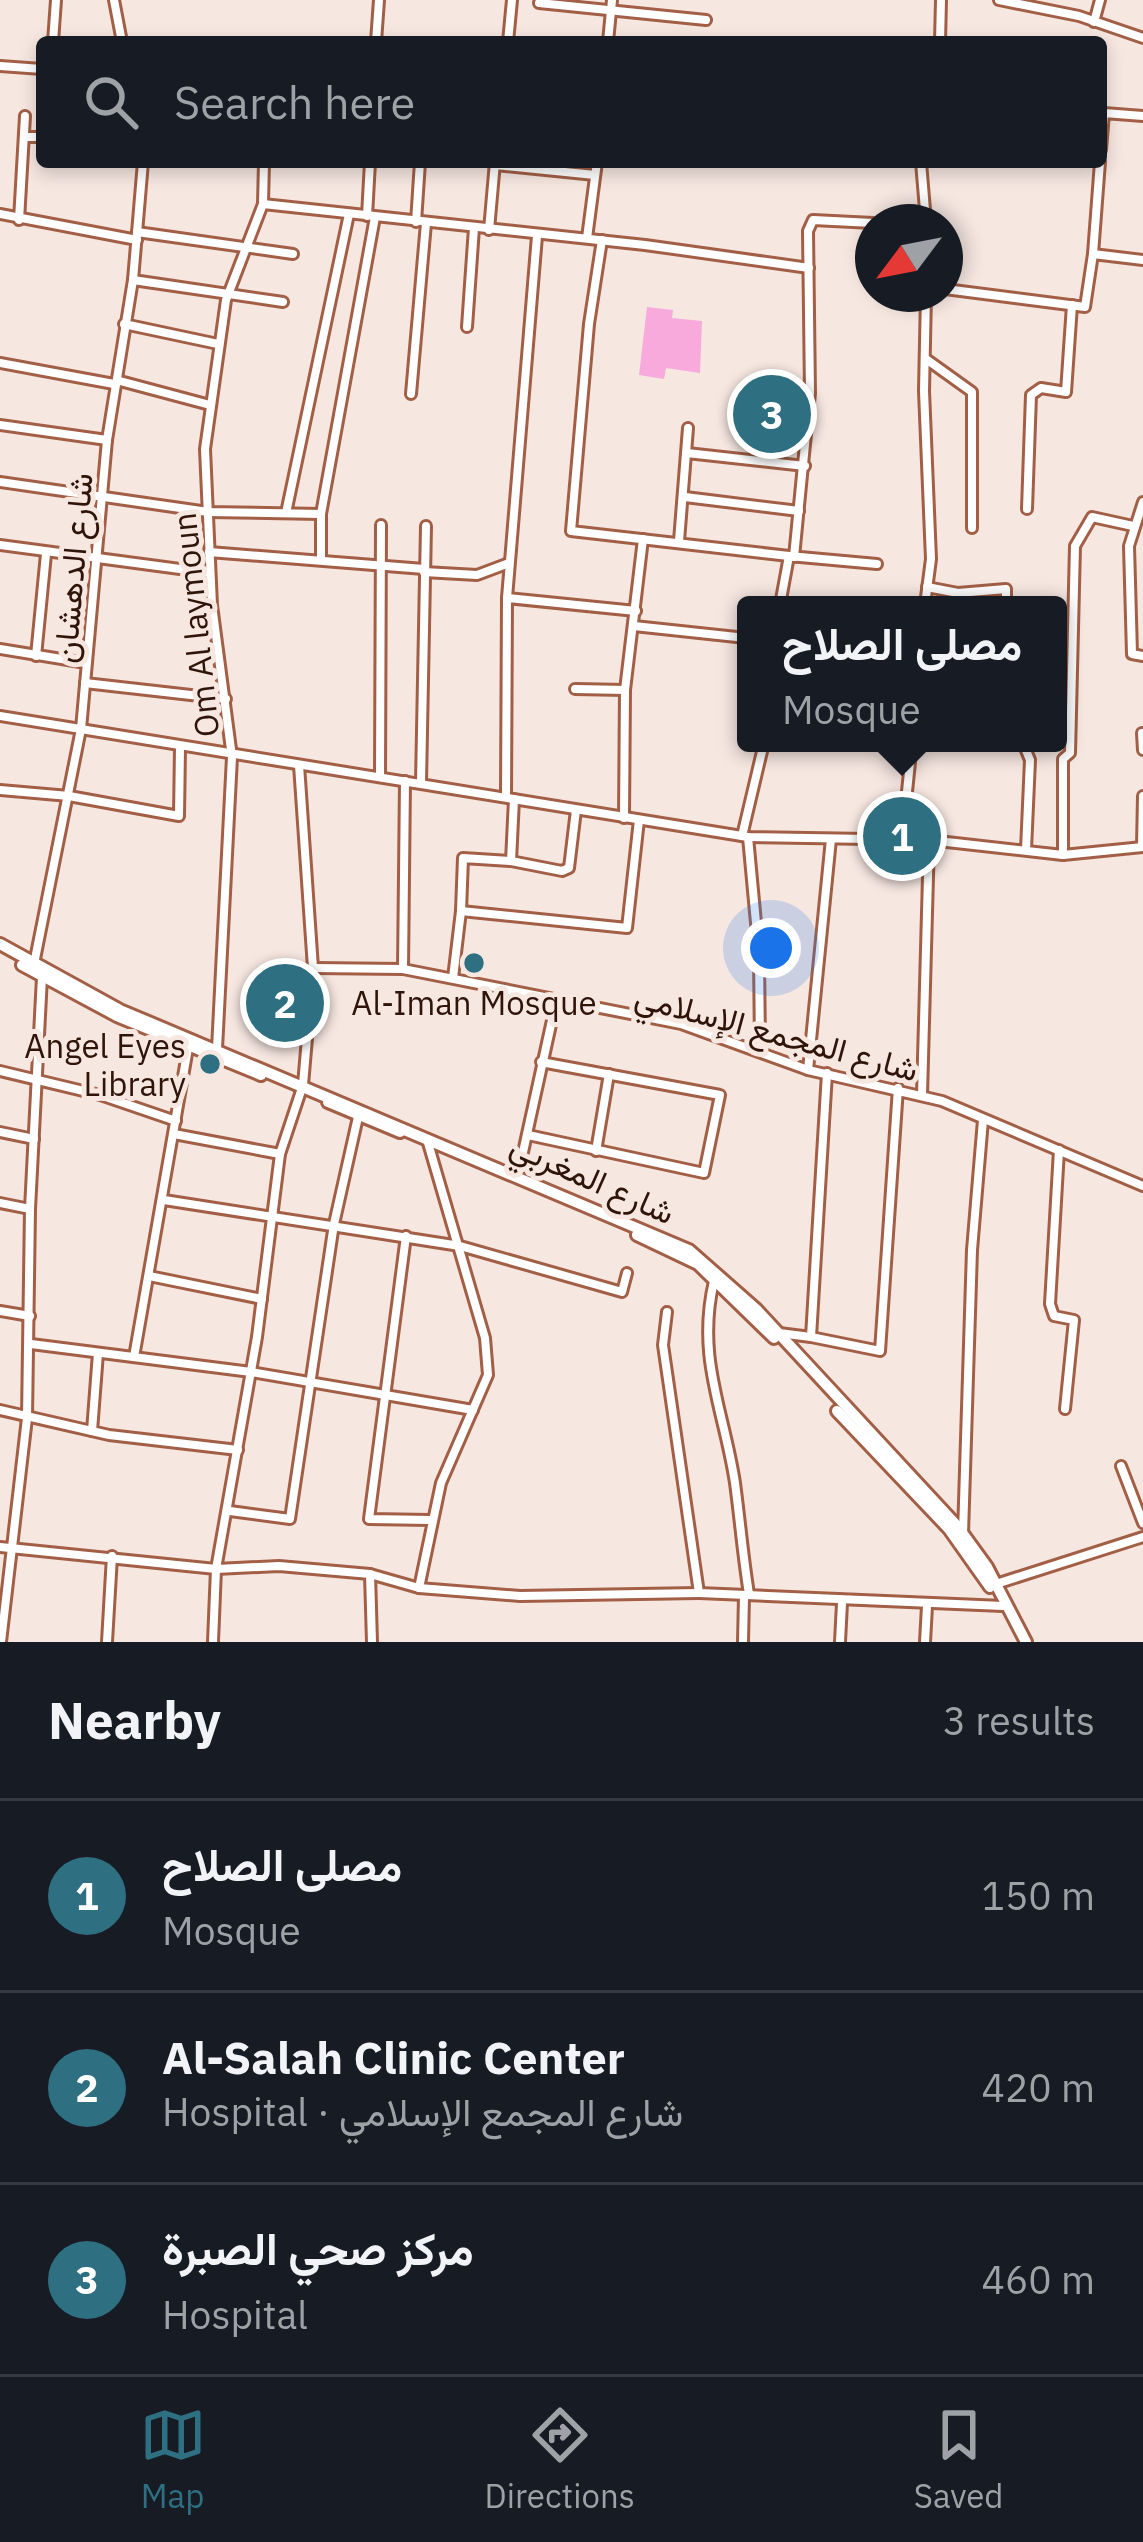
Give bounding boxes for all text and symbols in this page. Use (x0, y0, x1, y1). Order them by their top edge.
search box (36, 36, 1107, 168)
icon: search (78, 69, 144, 135)
text: Search here (174, 73, 415, 131)
north arrow (855, 204, 963, 312)
pin: 3 (733, 369, 811, 459)
street label: شارع الدهشان (42, 471, 104, 665)
street label: Om Al laymoun (162, 511, 228, 739)
popup (737, 596, 1067, 752)
text: مصلى الصلاح (782, 614, 1022, 672)
text: Mosque (782, 684, 921, 735)
pin: 1 (863, 791, 941, 881)
your location (741, 918, 801, 978)
marker: Al-Iman Mosque (461, 950, 487, 976)
pin: 2 (246, 958, 324, 1048)
street label: شارع المجمع الإسلامي (629, 974, 923, 1096)
place label: Al-Iman Mosque (351, 981, 597, 1024)
place label: Angel Eyes Library (24, 1024, 186, 1105)
marker: Angel Eyes Library (197, 1051, 223, 1077)
street label: شارع المغربي (502, 1123, 682, 1239)
text: Nearby (48, 1687, 221, 1753)
text: 3 results (943, 1695, 1095, 1746)
text: مصلى الصلاح (162, 1835, 402, 1893)
text: 1 (75, 1870, 99, 1921)
text: 150 m (982, 1870, 1095, 1921)
text: Mosque (162, 1905, 301, 1956)
text: Al-Salah Clinic Center (162, 2028, 625, 2086)
text: 2 (75, 2062, 99, 2113)
text: 420 m (982, 2062, 1095, 2113)
text: Hospital · شارع المجمع الإسلامي (162, 2086, 683, 2137)
text: مركز صحي الصبرة (162, 2219, 474, 2277)
text: 3 (75, 2254, 99, 2305)
text: 460 m (982, 2254, 1095, 2305)
text: Hospital (162, 2289, 308, 2340)
tab: Map (140, 2402, 206, 2517)
tab: Directions (485, 2402, 635, 2517)
tab: Saved (914, 2402, 1003, 2517)

